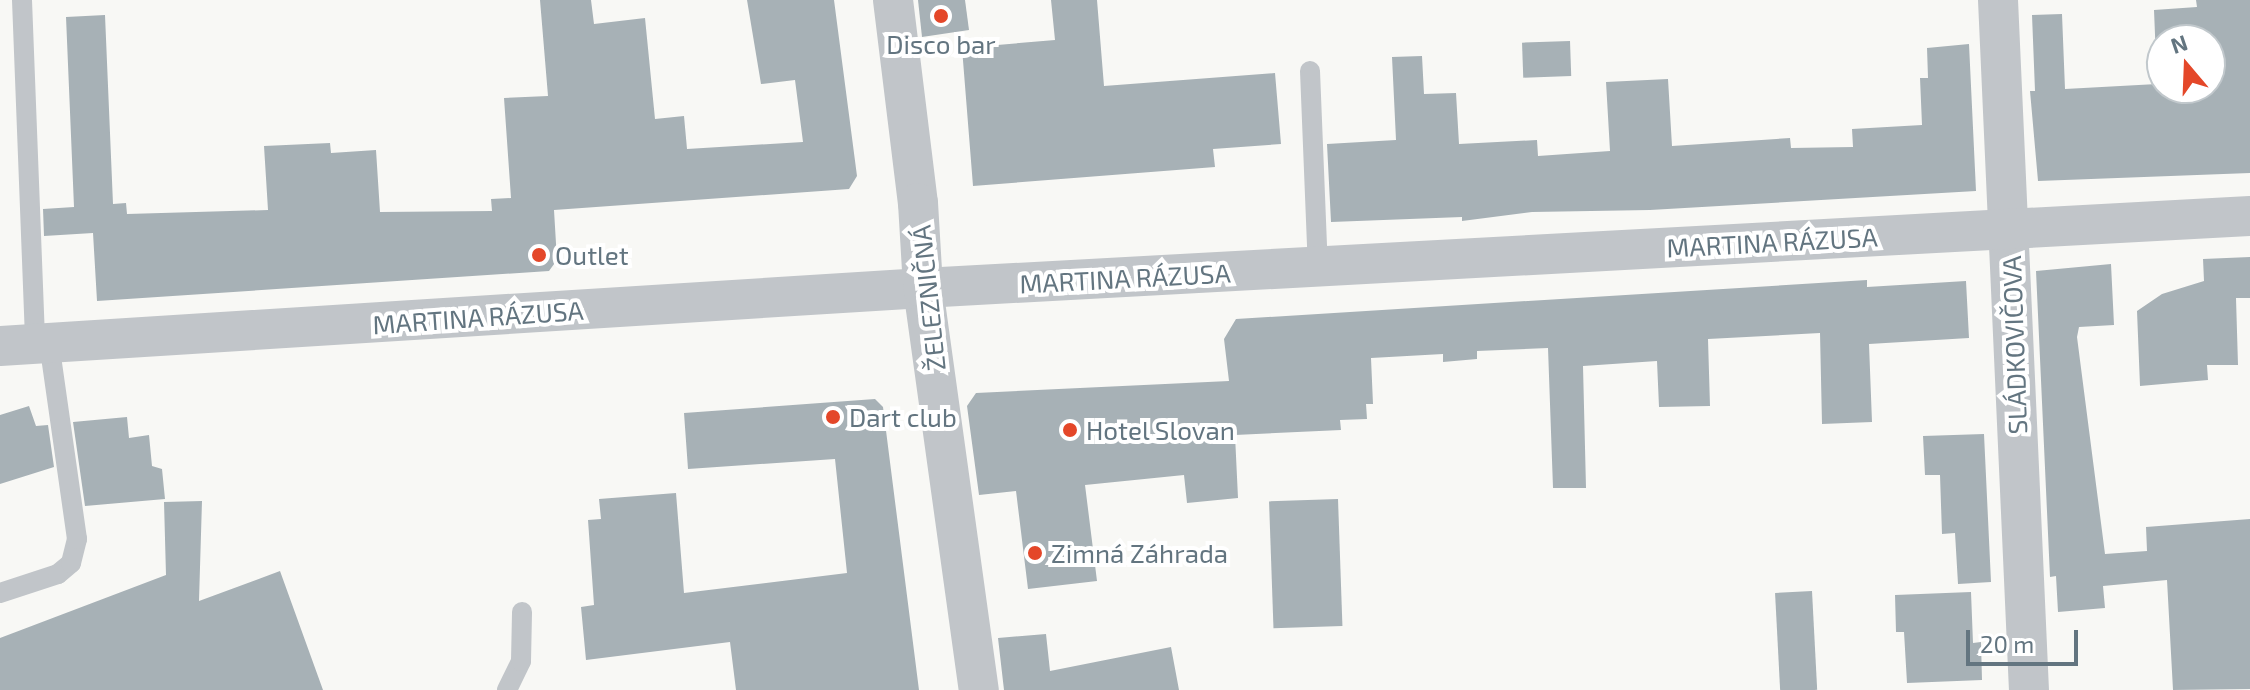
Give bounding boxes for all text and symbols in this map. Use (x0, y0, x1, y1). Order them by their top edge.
marker: Disco bar (932, 7, 950, 25)
north arrow (2146, 24, 2226, 104)
place label: Disco bar (886, 28, 996, 60)
text: N (2167, 28, 2191, 58)
street label: MARTINA RÁZUSA (1665, 221, 1879, 263)
street label: ŽELEZNIČNÁ (905, 224, 951, 372)
place label: Outlet (555, 239, 629, 271)
marker: Outlet (530, 246, 548, 264)
street label: SLÁDKOVIČOVA (1995, 255, 2033, 435)
street label: MARTINA RÁZUSA (1018, 257, 1232, 299)
street label: MARTINA RÁZUSA (371, 294, 585, 340)
place label: Dart club (849, 401, 957, 433)
marker: Dart club (824, 408, 842, 426)
place label: Hotel Slovan (1086, 414, 1235, 446)
marker: Hotel Slovan (1061, 421, 1079, 439)
place label: Zimná Záhrada (1051, 537, 1228, 569)
marker: Zimná Záhrada (1026, 544, 1044, 562)
scale bar (1970, 614, 2082, 664)
text: 20 m (1980, 629, 2034, 658)

